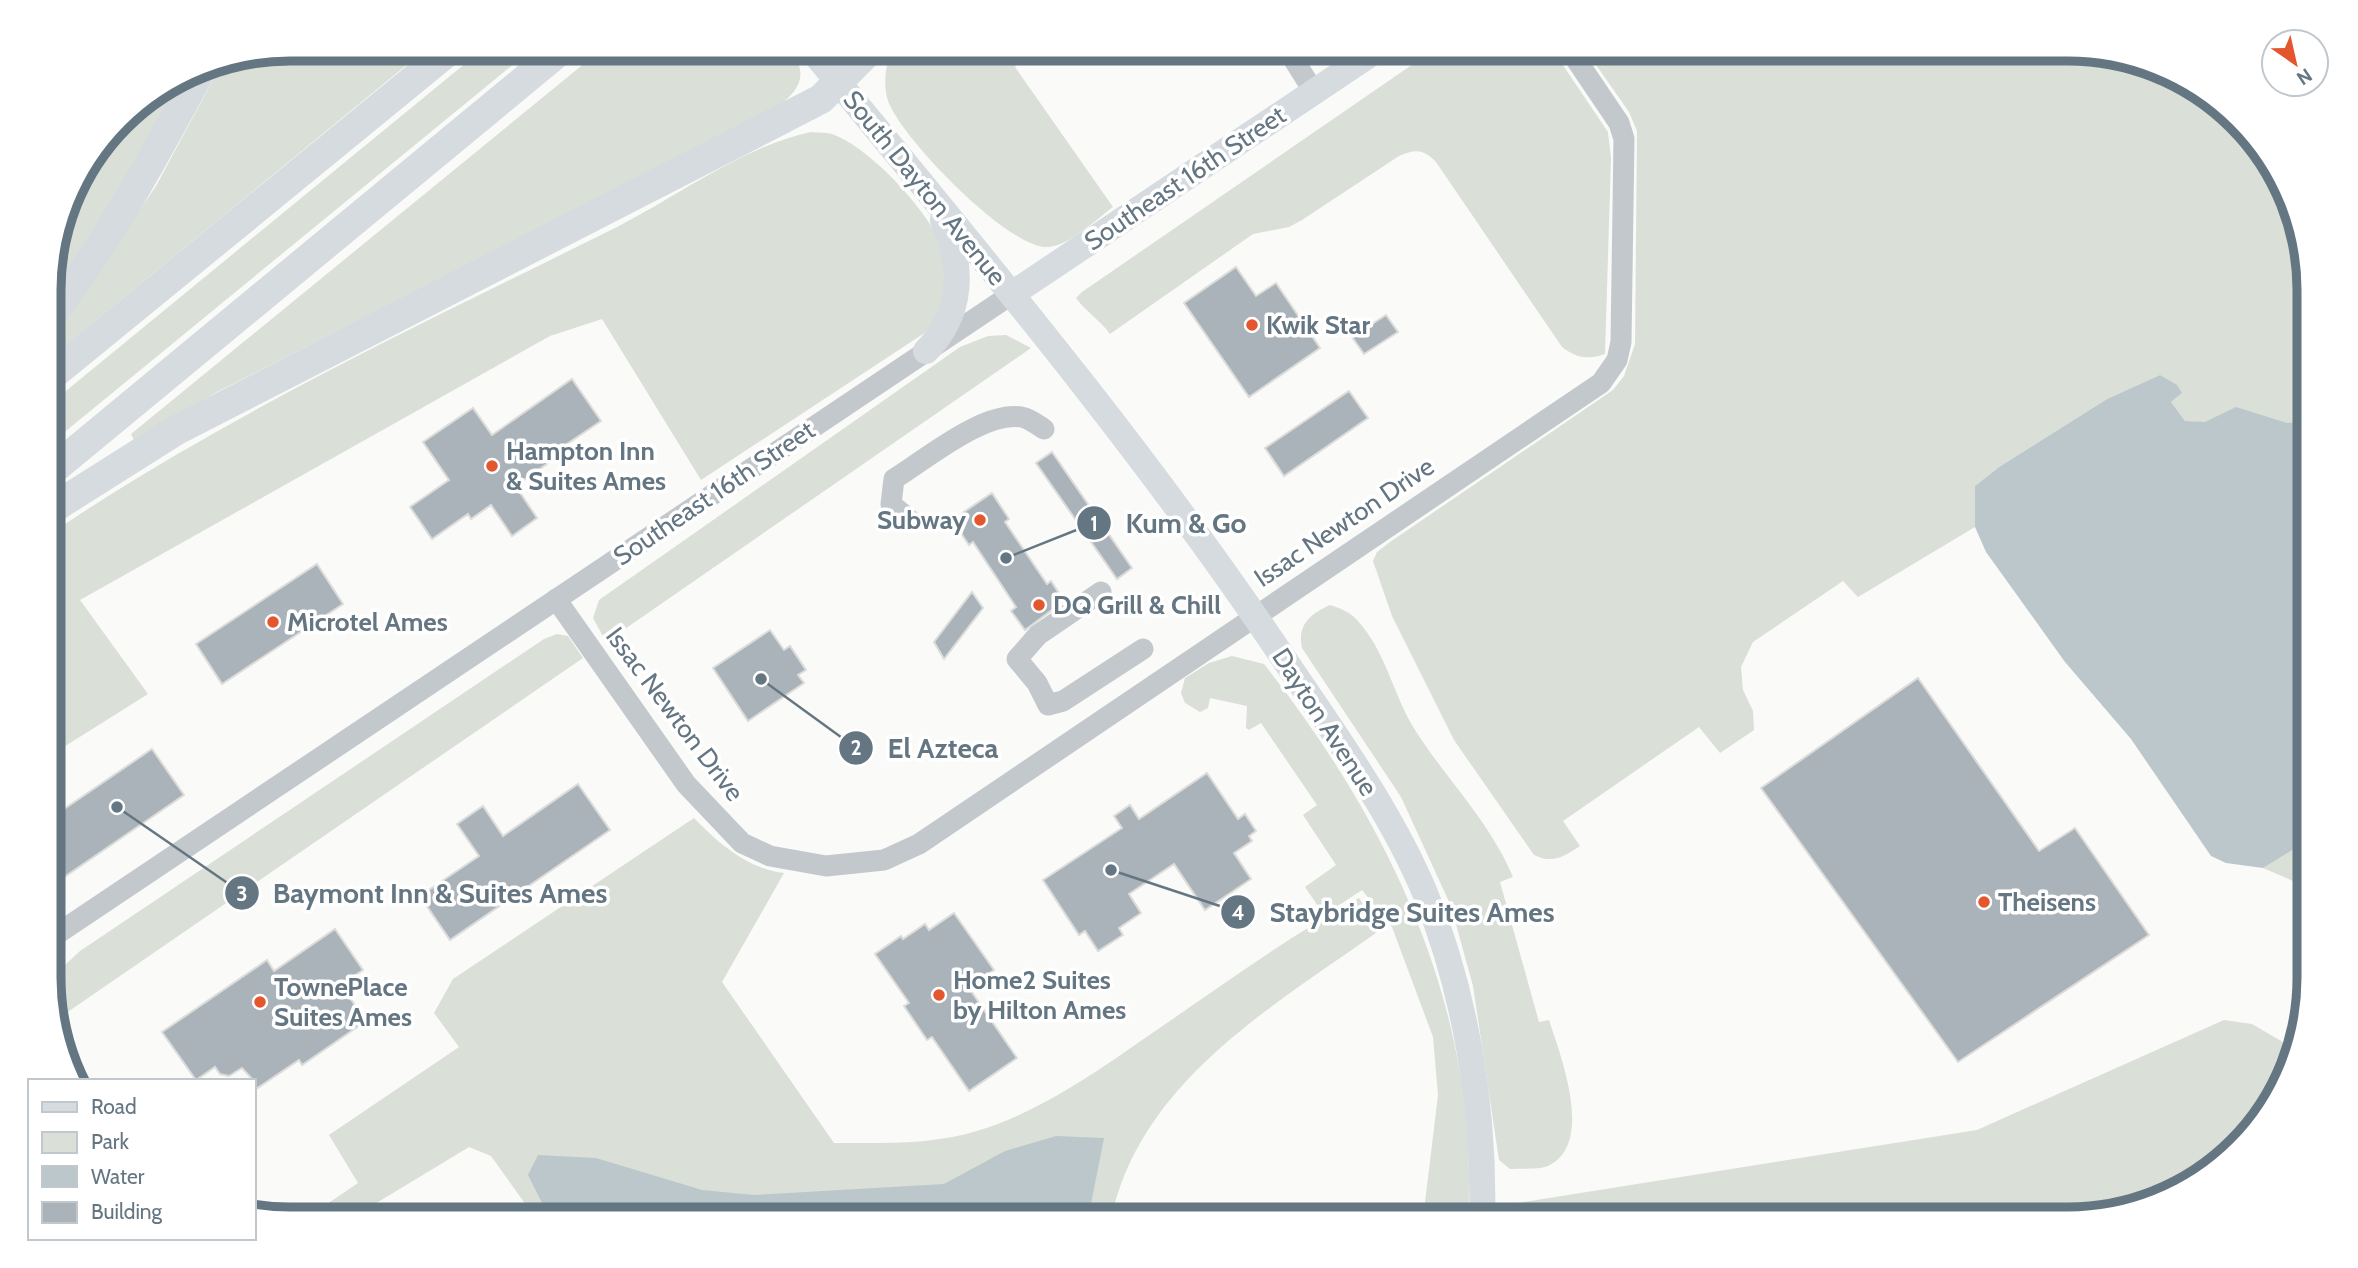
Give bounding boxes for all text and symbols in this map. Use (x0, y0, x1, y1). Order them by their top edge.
north arrow (2260, 28, 2330, 98)
text: N (2292, 63, 2316, 90)
street label: South Dayton Avenue (837, 84, 1013, 292)
street label: Southeast 16th Street (1078, 99, 1292, 257)
place label: Kwik Star (1266, 309, 1370, 341)
marker: Kwik Star (1244, 317, 1260, 333)
street label: Southeast 16th Street (607, 414, 821, 572)
place label: Hampton Inn & Suites Ames (506, 435, 666, 497)
street label: Issac Newton Drive (1248, 450, 1440, 594)
marker: Hampton Inn & Suites Ames (484, 458, 500, 474)
callout: Kum & Go (1077, 499, 1261, 548)
place label: Subway (877, 504, 966, 536)
text: Kum & Go (1125, 506, 1247, 540)
text: 1 (1090, 511, 1098, 536)
marker: Subway (972, 512, 988, 528)
place label: DQ Grill & Chill (1053, 589, 1221, 621)
marker: DQ Grill & Chill (1031, 597, 1047, 613)
place label: Microtel Ames (287, 606, 448, 638)
marker: Microtel Ames (265, 614, 281, 630)
street label: Issac Newton Drive (599, 621, 751, 807)
street label: Dayton Avenue (1265, 642, 1385, 802)
callout: El Azteca (838, 723, 1012, 772)
text: El Azteca (887, 731, 999, 765)
text: 2 (850, 735, 862, 760)
callout: Baymont Inn & Suites Ames (224, 869, 622, 918)
text: Baymont Inn & Suites Ames (273, 876, 607, 910)
text: 3 (236, 881, 248, 906)
place label: Theisens (1998, 886, 2096, 918)
callout: Staybridge Suites Ames (1220, 888, 1568, 937)
marker: Theisens (1976, 894, 1992, 910)
text: Staybridge Suites Ames (1269, 895, 1555, 929)
text: 4 (1231, 900, 1245, 925)
place label: Home2 Suites by Hilton Ames (953, 964, 1126, 1026)
place label: TownePlace Suites Ames (274, 971, 412, 1033)
marker: Home2 Suites by Hilton Ames (931, 987, 947, 1003)
marker: TownePlace Suites Ames (252, 994, 268, 1010)
legend (28, 1079, 256, 1240)
text: Road (91, 1094, 137, 1119)
text: Park (91, 1129, 129, 1154)
text: Water (91, 1164, 145, 1189)
text: Building (91, 1199, 163, 1224)

